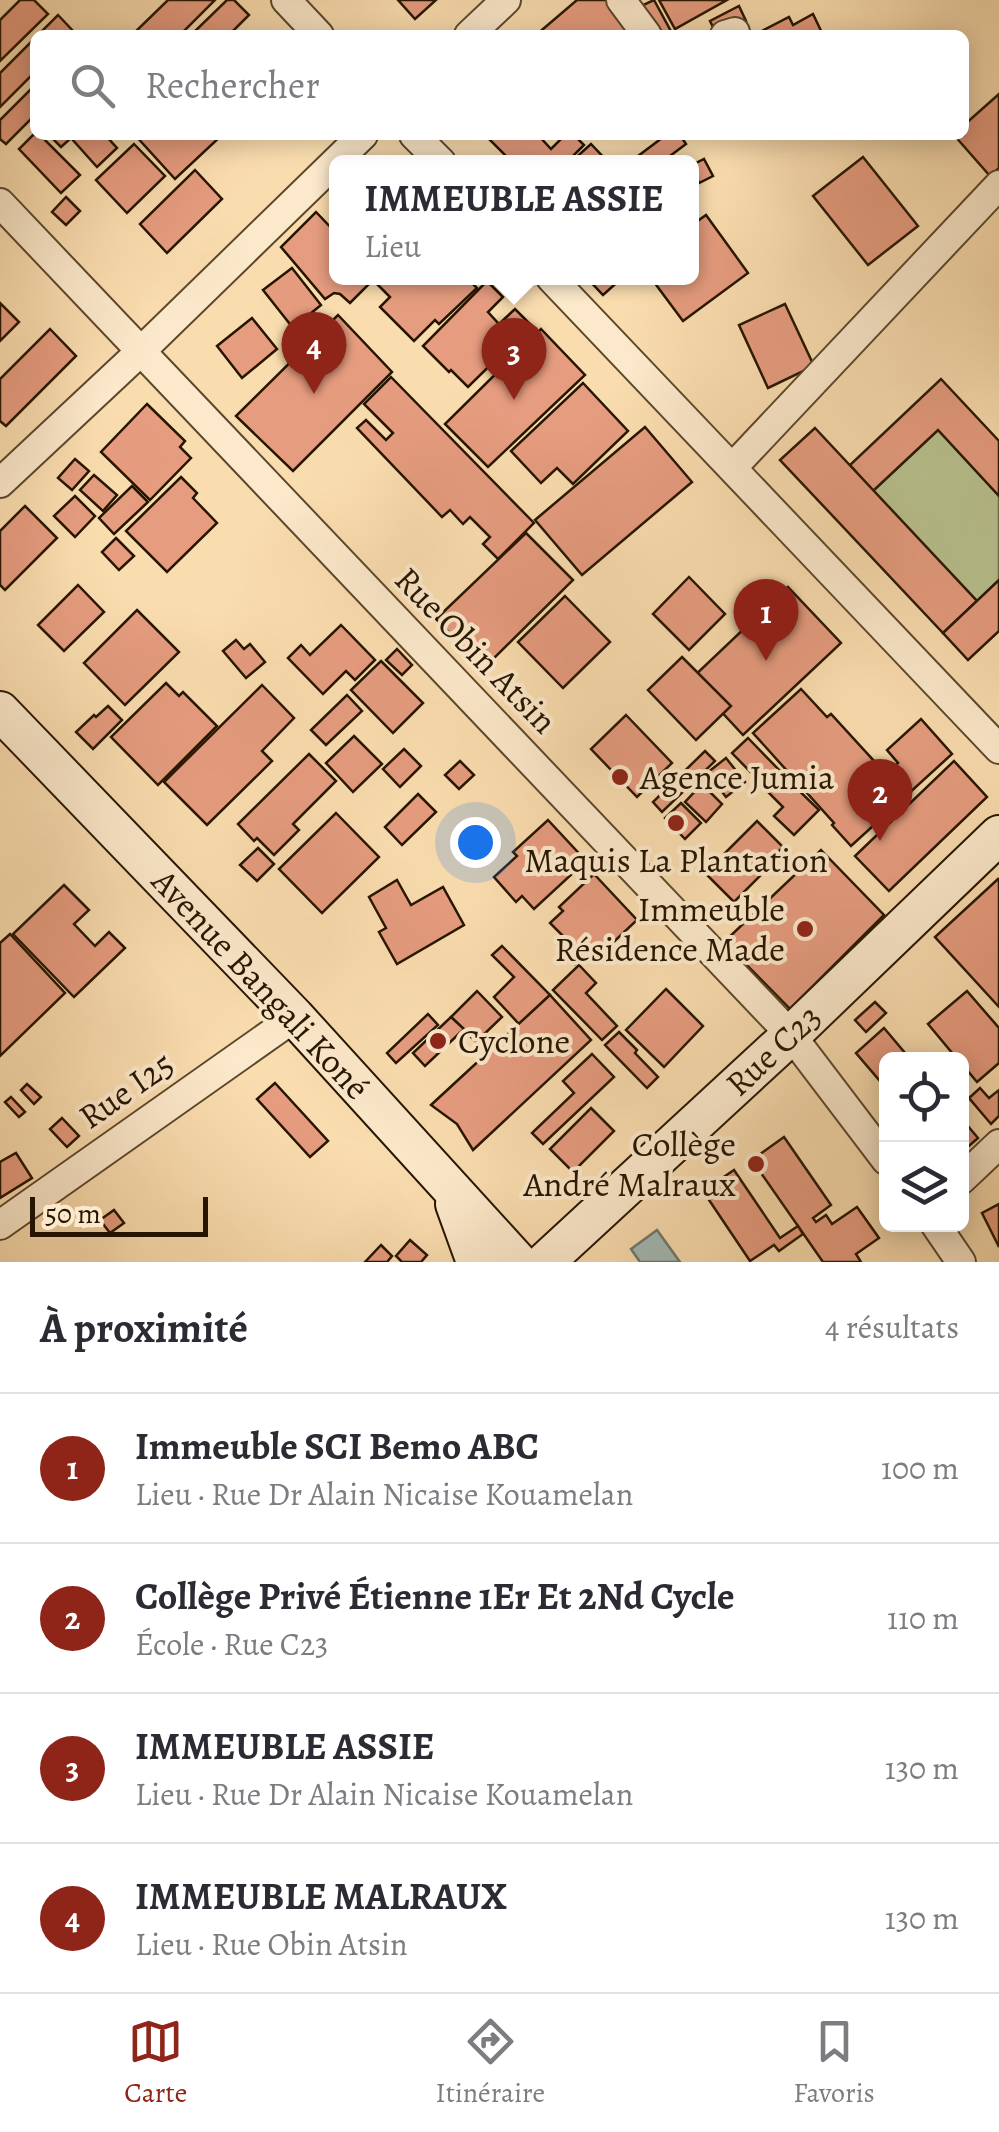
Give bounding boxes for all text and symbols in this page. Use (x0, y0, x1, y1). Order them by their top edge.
search box (30, 30, 969, 140)
icon: search (65, 58, 120, 113)
text: Rechercher (145, 59, 320, 111)
popup (329, 155, 699, 285)
text: IMMEUBLE ASSIE (364, 172, 664, 224)
text: Lieu (364, 224, 421, 268)
pin: 4 (282, 312, 346, 394)
pin: 3 (482, 318, 546, 400)
street label: Rue Obin Atsin (384, 556, 568, 744)
pin: 1 (734, 578, 798, 661)
place label: Agence Jumia (639, 753, 835, 801)
pin: 2 (848, 758, 912, 841)
marker: Agence Jumia (609, 766, 631, 788)
marker: Maquis La Plantation (665, 812, 687, 834)
your location (450, 817, 501, 868)
place label: Maquis La Plantation (524, 836, 828, 884)
street label: Avenue Bangali Koné (141, 857, 381, 1110)
place label: Immeuble Résidence Made (554, 885, 785, 973)
marker: Immeuble Résidence Made (794, 918, 816, 940)
street label: Rue C23 (715, 993, 831, 1107)
place label: Cyclone (458, 1017, 570, 1065)
marker: Cyclone (427, 1030, 449, 1052)
street label: Rue I25 (69, 1040, 183, 1140)
map controls (879, 1052, 969, 1232)
button: locate (879, 1052, 969, 1142)
place label: Collège André Malraux (523, 1120, 736, 1208)
button: layers (879, 1142, 969, 1232)
marker: Collège André Malraux (745, 1153, 767, 1175)
scale bar (30, 1192, 208, 1236)
text: 50 m (45, 1195, 101, 1233)
text: À proximité (40, 1299, 248, 1356)
text: 4 résultats (825, 1305, 959, 1349)
text: Immeuble SCI Bemo ABC (135, 1420, 539, 1472)
text: 1 (67, 1446, 78, 1490)
text: 100 m (881, 1446, 959, 1490)
text: Lieu · Rue Dr Alain Nicaise Kouamelan (135, 1472, 633, 1516)
text: Collège Privé Étienne 1Er Et 2Nd Cycle (135, 1570, 734, 1622)
text: 2 (65, 1596, 80, 1640)
text: 110 m (887, 1596, 959, 1640)
text: École · Rue C23 (135, 1622, 328, 1666)
text: IMMEUBLE ASSIE (135, 1720, 434, 1772)
text: 3 (66, 1746, 79, 1790)
text: 130 m (885, 1746, 959, 1790)
text: Lieu · Rue Dr Alain Nicaise Kouamelan (135, 1772, 633, 1816)
text: IMMEUBLE MALRAUX (135, 1870, 507, 1922)
text: 4 (65, 1896, 80, 1940)
text: 130 m (885, 1896, 959, 1940)
text: Lieu · Rue Obin Atsin (135, 1922, 407, 1966)
tab: Carte (124, 2014, 187, 2112)
tab: Itinéraire (436, 2014, 545, 2112)
tab: Favoris (793, 2014, 875, 2112)

